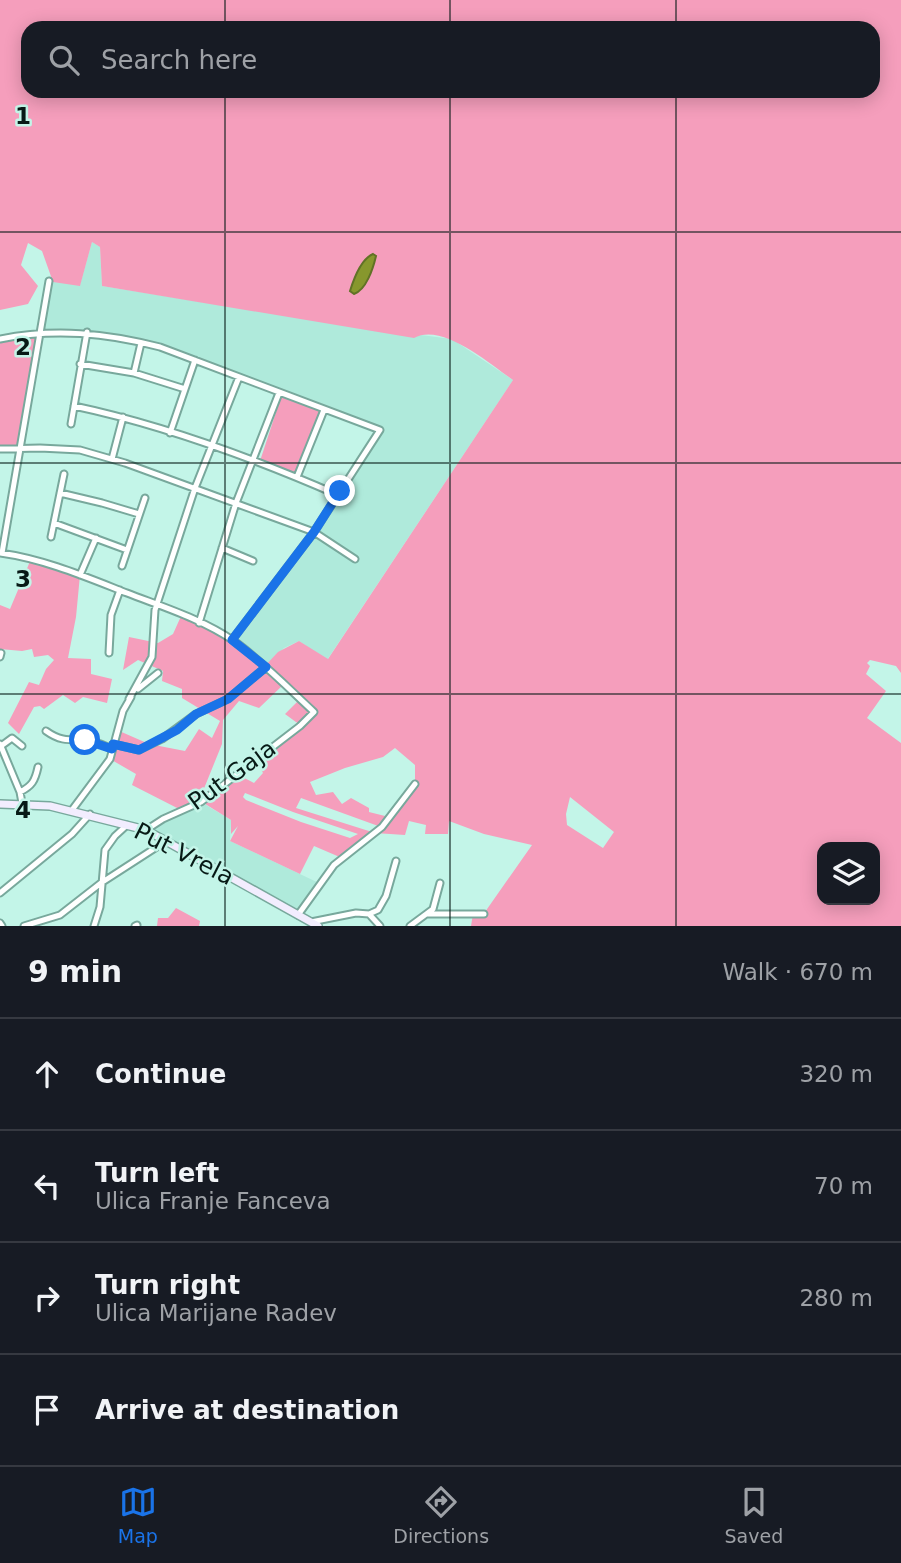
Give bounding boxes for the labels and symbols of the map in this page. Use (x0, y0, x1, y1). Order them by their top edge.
text: 1 (15, 103, 31, 129)
text: 2 (15, 334, 31, 360)
route end (324, 475, 355, 506)
text: 3 (15, 566, 31, 592)
route start (69, 724, 100, 755)
street label: Put Gaja (183, 734, 281, 816)
text: 4 (15, 797, 31, 823)
street label: Put Vrela (129, 817, 239, 891)

